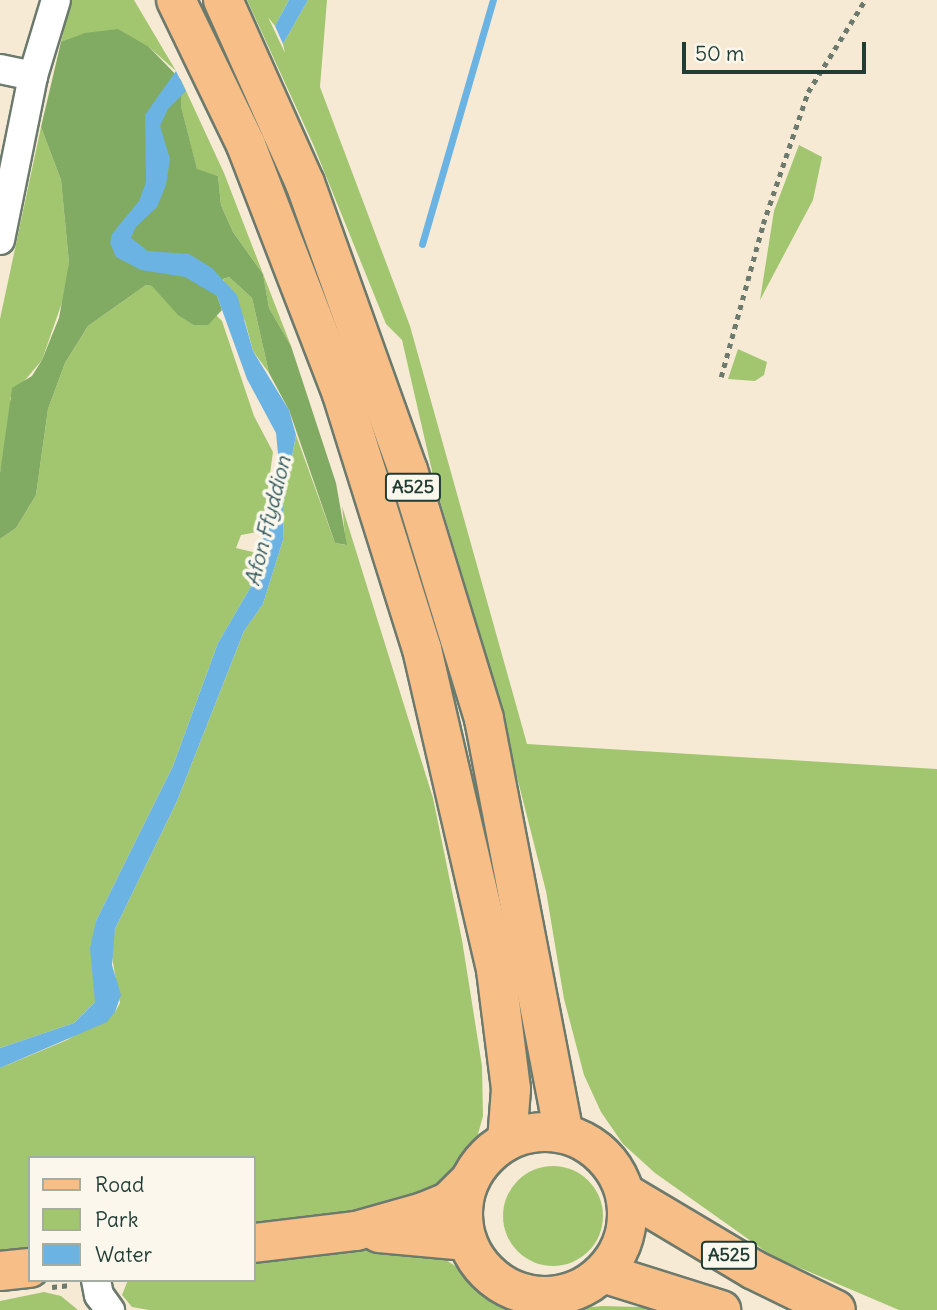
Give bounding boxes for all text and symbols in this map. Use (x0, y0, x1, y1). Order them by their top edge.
scale bar (685, 28, 869, 72)
text: 50 m (695, 40, 744, 67)
water label: Afon Ffyddion (240, 454, 296, 588)
road number: A525 (383, 472, 443, 502)
legend (28, 1156, 256, 1282)
text: Road (95, 1171, 144, 1198)
text: Park (95, 1206, 138, 1233)
road number: A525 (699, 1240, 759, 1270)
text: Water (95, 1241, 152, 1268)

